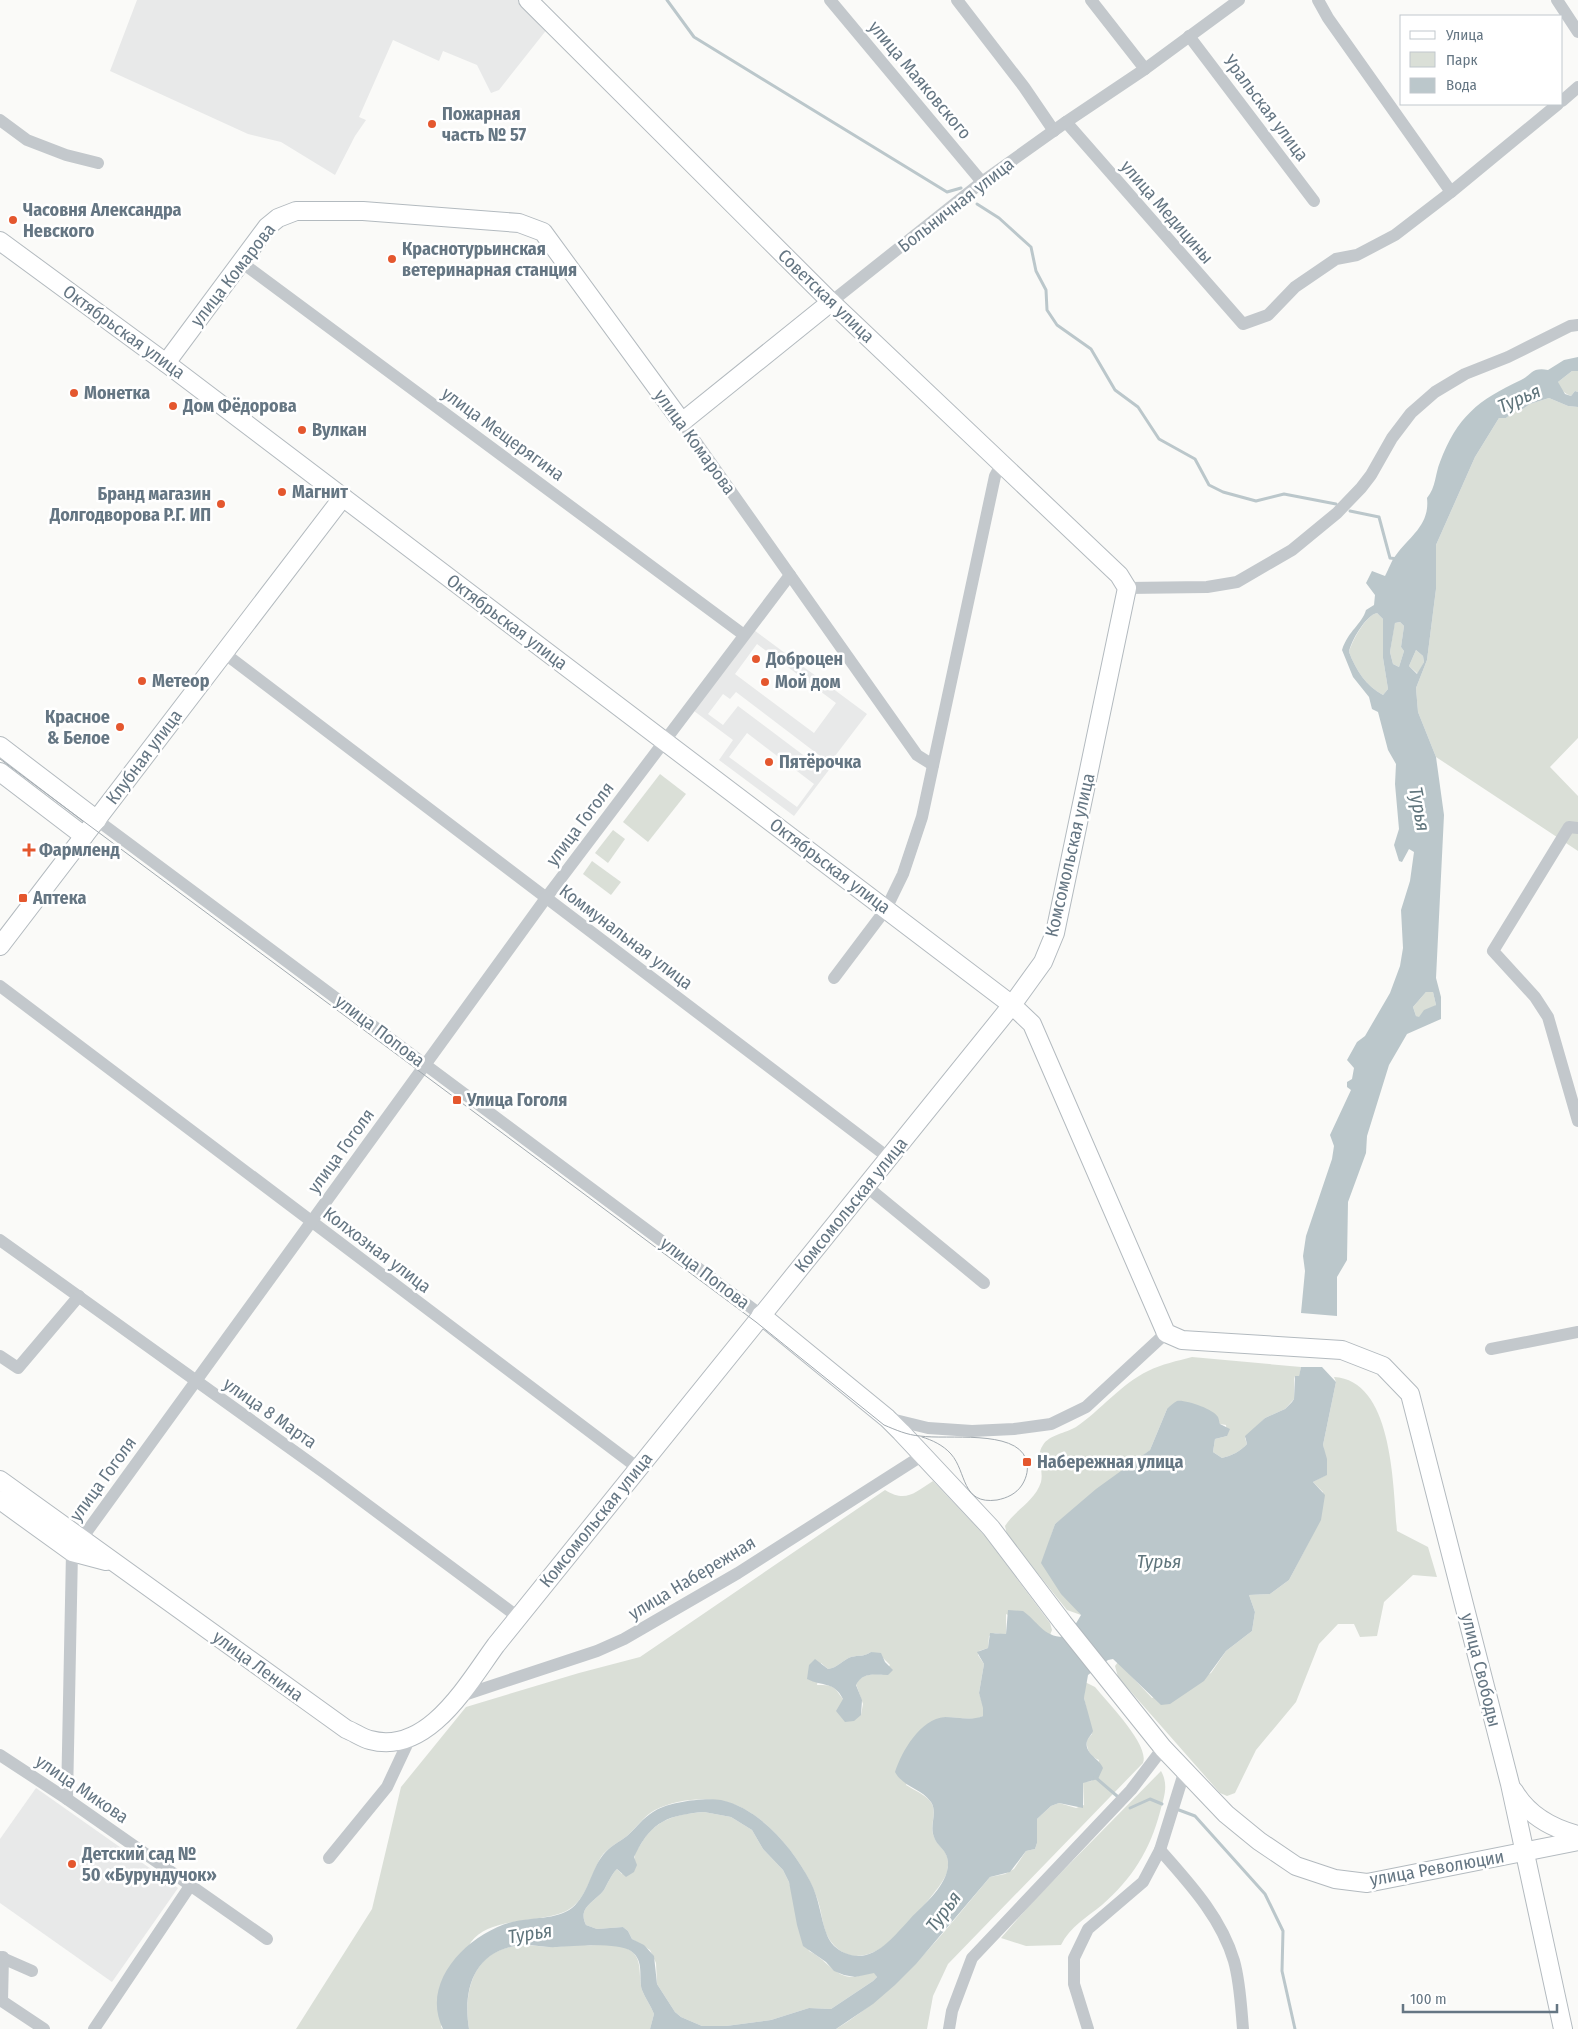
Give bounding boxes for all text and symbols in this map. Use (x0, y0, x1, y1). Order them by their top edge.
legend (1400, 15, 1563, 105)
street label: улица Маяковского (864, 16, 976, 144)
text: Улица (1445, 26, 1484, 44)
street label: Уральская улица (1218, 50, 1313, 166)
text: Парк (1446, 51, 1477, 69)
text: Вода (1446, 76, 1477, 94)
place label: Пожарная часть № 57 (442, 103, 526, 146)
marker: Пожарная часть № 57 (426, 118, 438, 130)
street label: Больничная улица (894, 153, 1019, 257)
street label: улица Медицины (1116, 156, 1218, 268)
place label: Часовня Александра Невского (23, 199, 182, 242)
marker: Часовня Александра Невского (7, 214, 19, 226)
street label: улица Комарова (186, 219, 280, 331)
place label: Краснотурьинская ветеринарная станция (402, 238, 577, 281)
street label: Советская улица (773, 244, 879, 348)
marker: Краснотурьинская ветеринарная станция (386, 253, 398, 265)
street label: Октябрьская улица (59, 280, 190, 384)
water label: Турья (1494, 379, 1544, 418)
place label: Монетка (84, 382, 150, 404)
street label: улица Мещерягина (437, 382, 569, 486)
street label: улица Комарова (649, 385, 741, 499)
marker: Монетка (68, 387, 80, 399)
place label: Дом Фёдорова (182, 395, 297, 417)
marker: Дом Фёдорова (167, 400, 179, 412)
place label: Вулкан (312, 419, 367, 441)
marker: Вулкан (296, 424, 308, 436)
place label: Магнит (292, 481, 348, 503)
place label: Бранд магазин Долгодворова Р.Г. ИП (49, 483, 211, 526)
marker: Магнит (276, 486, 288, 498)
marker: Бранд магазин Долгодворова Р.Г. ИП (215, 498, 227, 510)
street label: Октябрьская улица (442, 569, 572, 675)
place label: Доброцен (765, 648, 843, 670)
marker: Доброцен (750, 653, 762, 665)
place label: Метеор (152, 670, 210, 692)
place label: Мой дом (775, 671, 841, 693)
marker: Метеор (136, 675, 148, 687)
marker: Мой дом (759, 676, 771, 688)
street label: Клубная улица (101, 705, 187, 809)
place label: Красное & Белое (45, 706, 110, 749)
marker: Красное & Белое (114, 721, 126, 733)
place label: Пятёрочка (779, 751, 861, 773)
marker: Пятёрочка (763, 756, 775, 768)
street label: Комсомольская улица (1040, 771, 1100, 939)
street label: улица Гоголя (541, 778, 619, 870)
water label: Турья (1404, 785, 1435, 833)
street label: Октябрьская улица (765, 813, 895, 919)
place label: Фармленд (39, 839, 120, 861)
marker: Фармленд (23, 844, 35, 856)
street label: Коммунальная улица (555, 880, 697, 994)
place label: Аптека (32, 887, 86, 909)
marker: Аптека (17, 892, 29, 904)
street label: улица Попова (331, 990, 429, 1072)
place label: Улица Гоголя (466, 1089, 567, 1111)
marker: Улица Гоголя (451, 1094, 463, 1106)
street label: улица Гоголя (303, 1104, 379, 1198)
street label: Комсомольская улица (790, 1133, 912, 1277)
street label: Колхозная улица (319, 1202, 435, 1298)
street label: улица Попова (656, 1232, 754, 1314)
street label: улица 8 Марта (219, 1373, 321, 1453)
street label: улица Гоголя (65, 1432, 141, 1526)
street label: Комсомольская улица (535, 1448, 657, 1592)
place label: Набережная улица (1037, 1451, 1184, 1473)
marker: Набережная улица (1021, 1456, 1033, 1468)
street label: улица Набережная (624, 1531, 760, 1625)
water label: Турья (1137, 1550, 1181, 1573)
street label: улица Свободы (1456, 1611, 1506, 1729)
street label: улица Ленина (208, 1626, 308, 1706)
street label: улица Микова (31, 1750, 133, 1828)
place label: Детский сад № 50 «Бурундучок» (81, 1843, 217, 1886)
street label: улица Революции (1368, 1845, 1506, 1891)
marker: Детский сад № 50 «Бурундучок» (66, 1858, 78, 1870)
water label: Турья (921, 1887, 966, 1936)
water label: Турья (506, 1919, 554, 1948)
scale bar (1403, 1982, 1557, 2014)
text: 100 m (1410, 1990, 1447, 2008)

